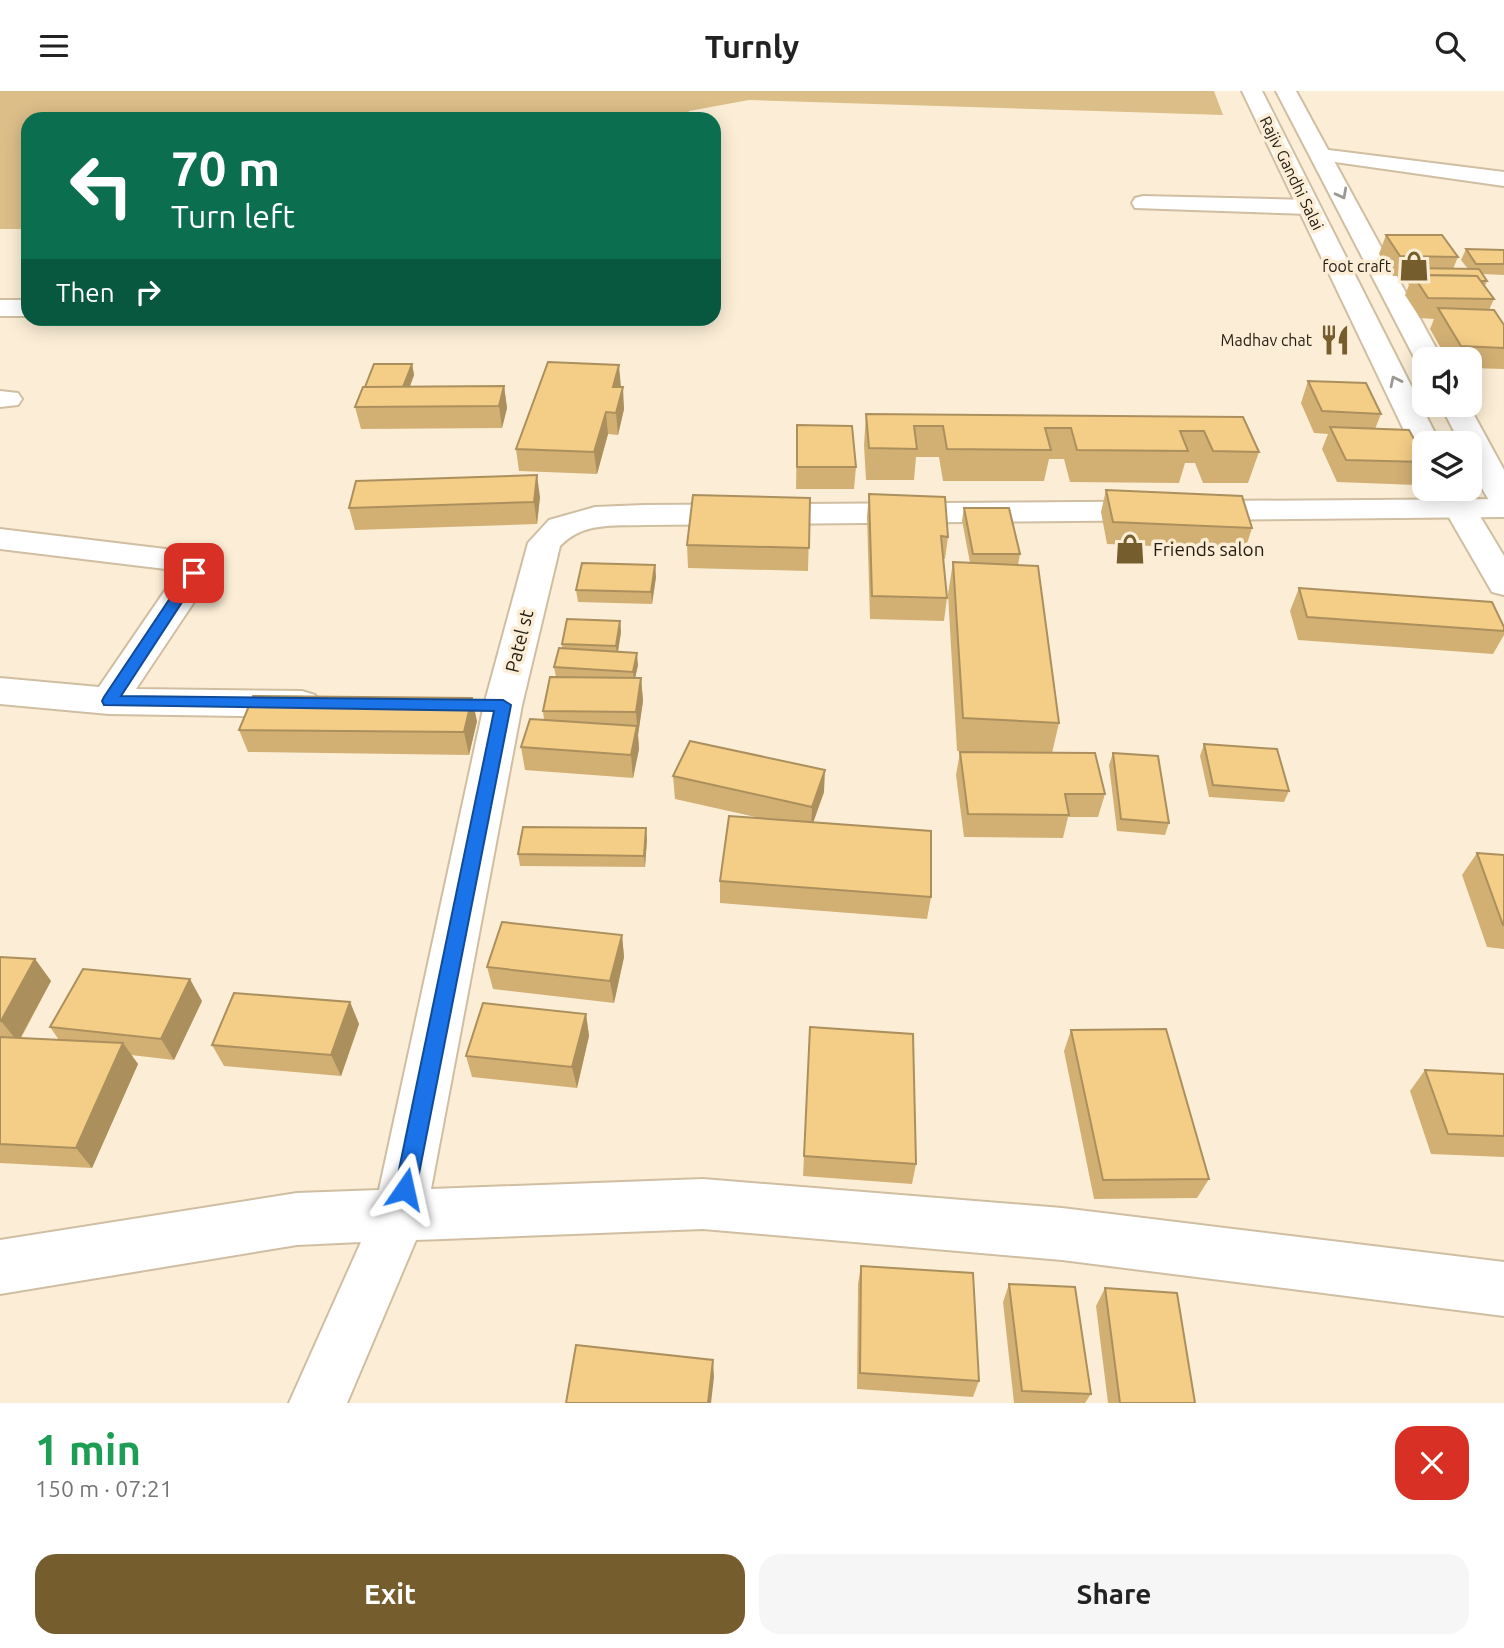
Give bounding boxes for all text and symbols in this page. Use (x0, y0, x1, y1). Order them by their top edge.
icon: menu (35, 27, 73, 65)
icon: search (1431, 27, 1469, 65)
text: Turnly (705, 28, 799, 64)
street label: Rajiv Gandhi Salai (1257, 113, 1327, 233)
icon: left (56, 140, 147, 231)
text: 70 m (171, 140, 280, 195)
one-way arrow (1334, 187, 1347, 199)
text: Turn left (171, 198, 295, 234)
shop icon: foot craft (1397, 249, 1431, 283)
place label: foot craft (1322, 257, 1392, 275)
icon: right (129, 273, 167, 311)
text: Then (56, 278, 115, 307)
restaurant icon: Madhav chat (1318, 323, 1352, 357)
place label: Madhav chat (1221, 331, 1313, 349)
map controls (1412, 347, 1482, 501)
button: sound (1412, 347, 1482, 417)
one-way arrow (1389, 376, 1403, 388)
button: layers (1412, 431, 1482, 501)
shop icon: Friends salon (1113, 532, 1147, 566)
place label: Friends salon (1153, 538, 1265, 560)
pin (164, 543, 224, 603)
icon: arrive (175, 554, 213, 592)
street label: Patel st (501, 607, 538, 675)
position arrow (368, 1152, 442, 1226)
text: 1 min (35, 1426, 141, 1473)
button: close (1395, 1426, 1469, 1500)
text: 150 m · 07:21 (35, 1476, 173, 1501)
button: Exit (35, 1554, 745, 1634)
button: Share (759, 1554, 1469, 1634)

